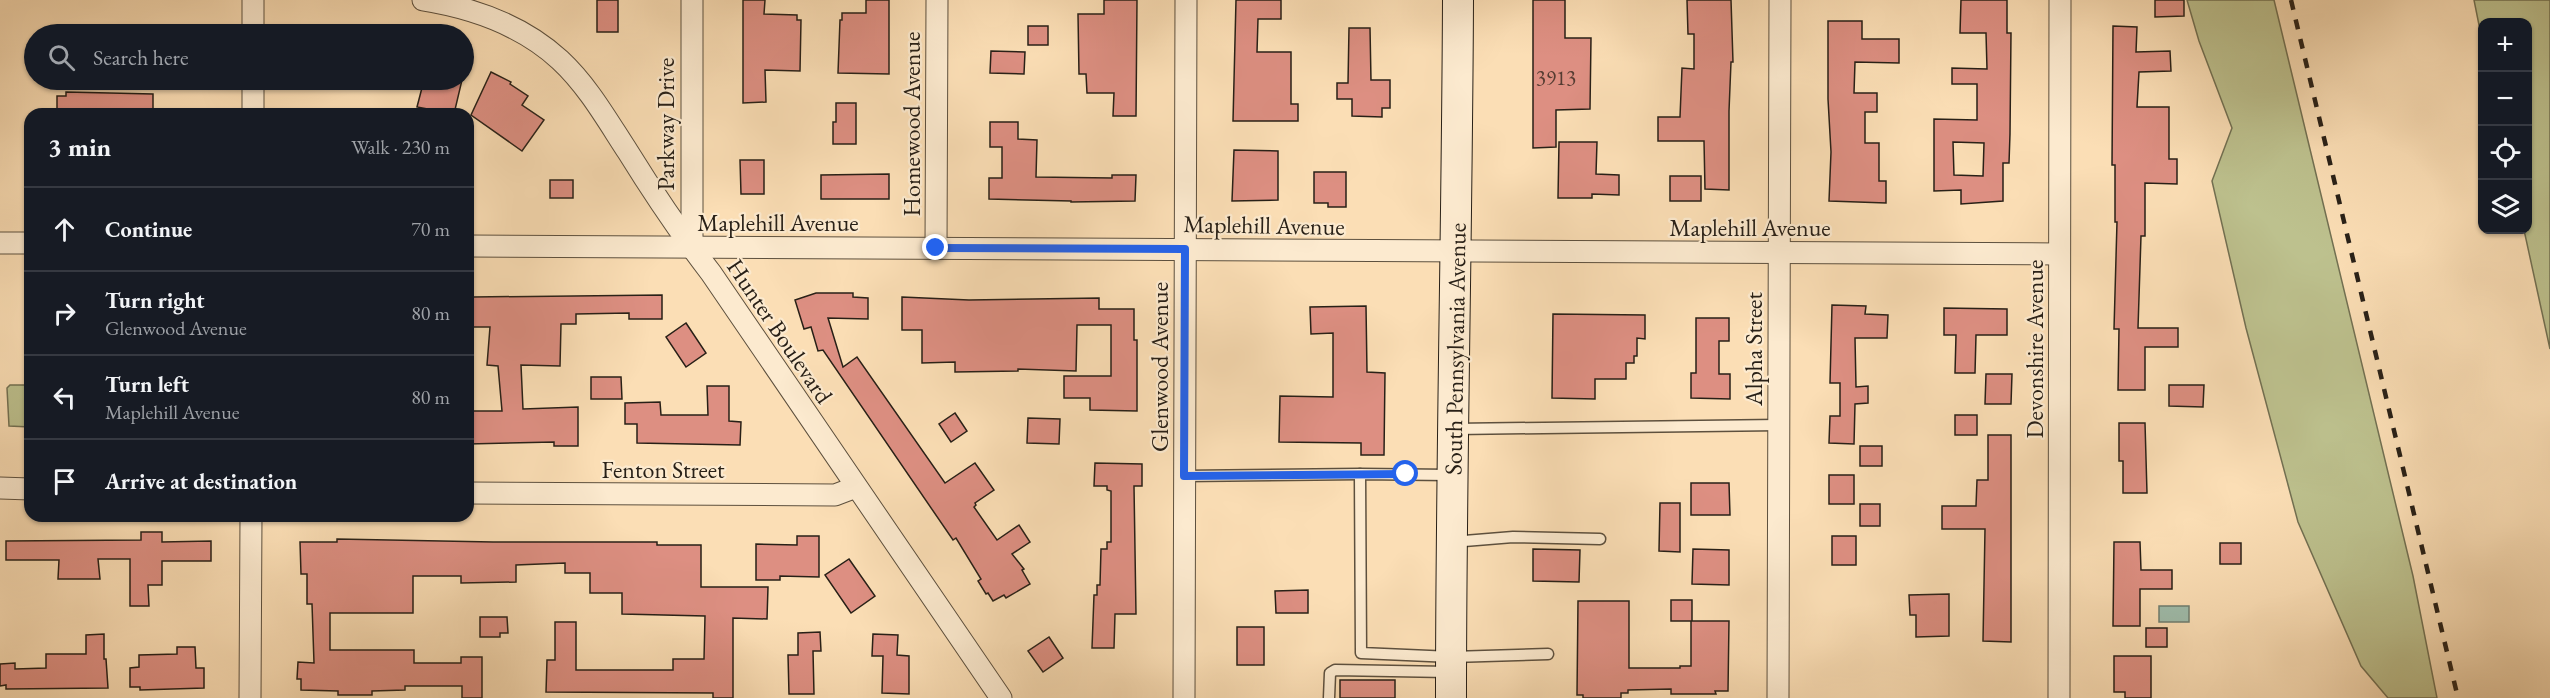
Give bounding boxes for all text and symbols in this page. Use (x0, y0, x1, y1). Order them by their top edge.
map controls (2478, 18, 2532, 234)
button: + (2478, 18, 2532, 72)
search box (24, 24, 474, 90)
street label: Homewood Avenue (896, 32, 927, 216)
icon: search (45, 41, 78, 74)
text: Search here (93, 43, 188, 72)
street label: Parkway Drive (650, 58, 681, 190)
house number: 3913 (1536, 64, 1576, 91)
button: − (2478, 72, 2532, 126)
button: locate (2478, 126, 2532, 180)
text: 3 min (48, 130, 111, 164)
text: Walk · 230 m (351, 134, 450, 160)
button: layers (2478, 180, 2532, 234)
street label: Maplehill Avenue (697, 207, 859, 238)
street label: Maplehill Avenue (1183, 208, 1345, 242)
street label: Maplehill Avenue (1669, 212, 1831, 243)
icon: ahead (48, 213, 81, 246)
text: Continue (105, 215, 192, 244)
text: 70 m (411, 216, 450, 242)
street label: South Pennsylvania Avenue (1437, 223, 1473, 475)
route end (922, 234, 948, 260)
street label: Hunter Boulevard (720, 253, 840, 410)
street label: Devonshire Avenue (2019, 260, 2050, 438)
street label: Glenwood Avenue (1144, 282, 1175, 452)
text: Turn right (105, 286, 204, 315)
street label: Alpha Street (1738, 292, 1769, 407)
icon: right (48, 297, 81, 330)
text: 80 m (411, 300, 450, 326)
text: Glenwood Avenue (105, 315, 247, 341)
text: Turn left (105, 370, 189, 399)
icon: left (48, 381, 81, 414)
text: 80 m (411, 384, 450, 410)
text: Maplehill Avenue (105, 399, 239, 425)
street label: Fenton Street (601, 454, 725, 485)
route start (1392, 460, 1418, 486)
icon: arrive (48, 465, 81, 498)
text: Arrive at destination (105, 467, 297, 496)

